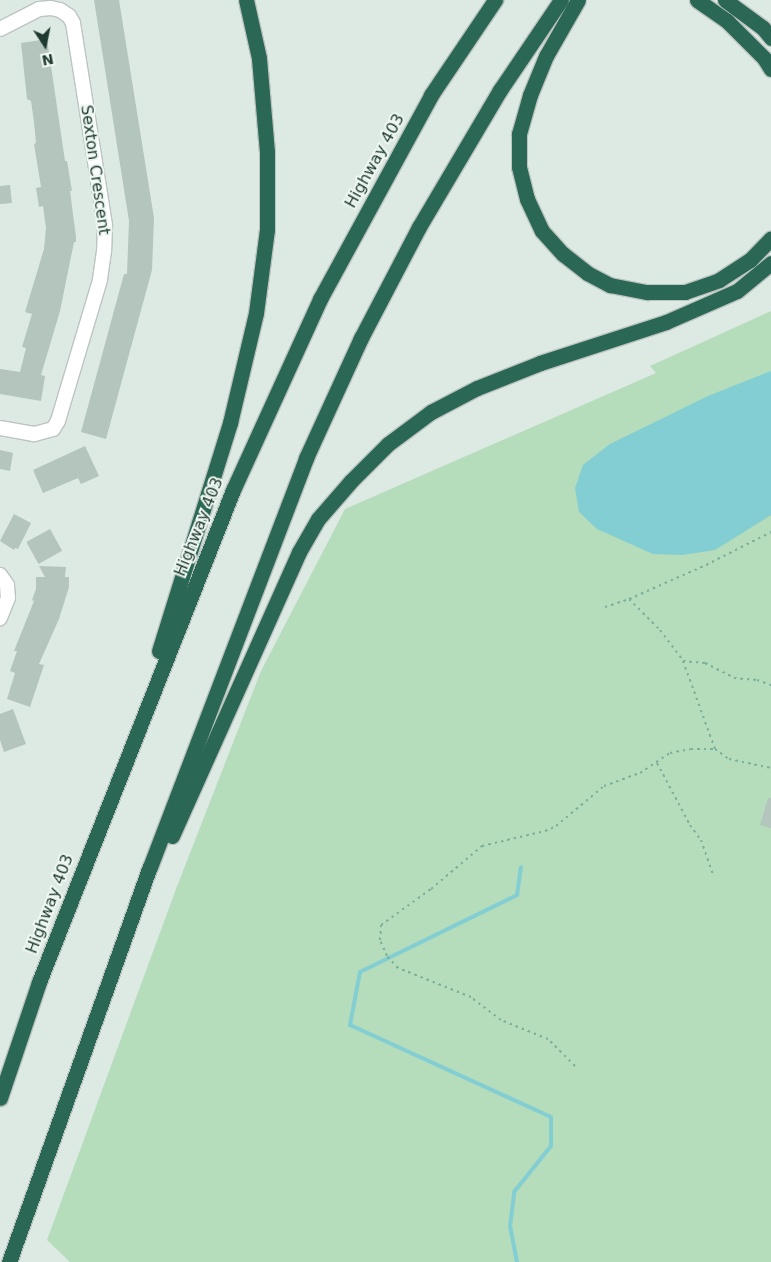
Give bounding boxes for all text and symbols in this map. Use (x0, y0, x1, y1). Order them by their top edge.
north arrow (20, 20, 70, 70)
text: N (41, 51, 55, 69)
street label: Sexton Crescent (76, 104, 114, 236)
street label: Highway 403 (341, 111, 409, 211)
street label: Highway 403 (170, 475, 228, 579)
street label: Highway 403 (22, 852, 78, 956)

